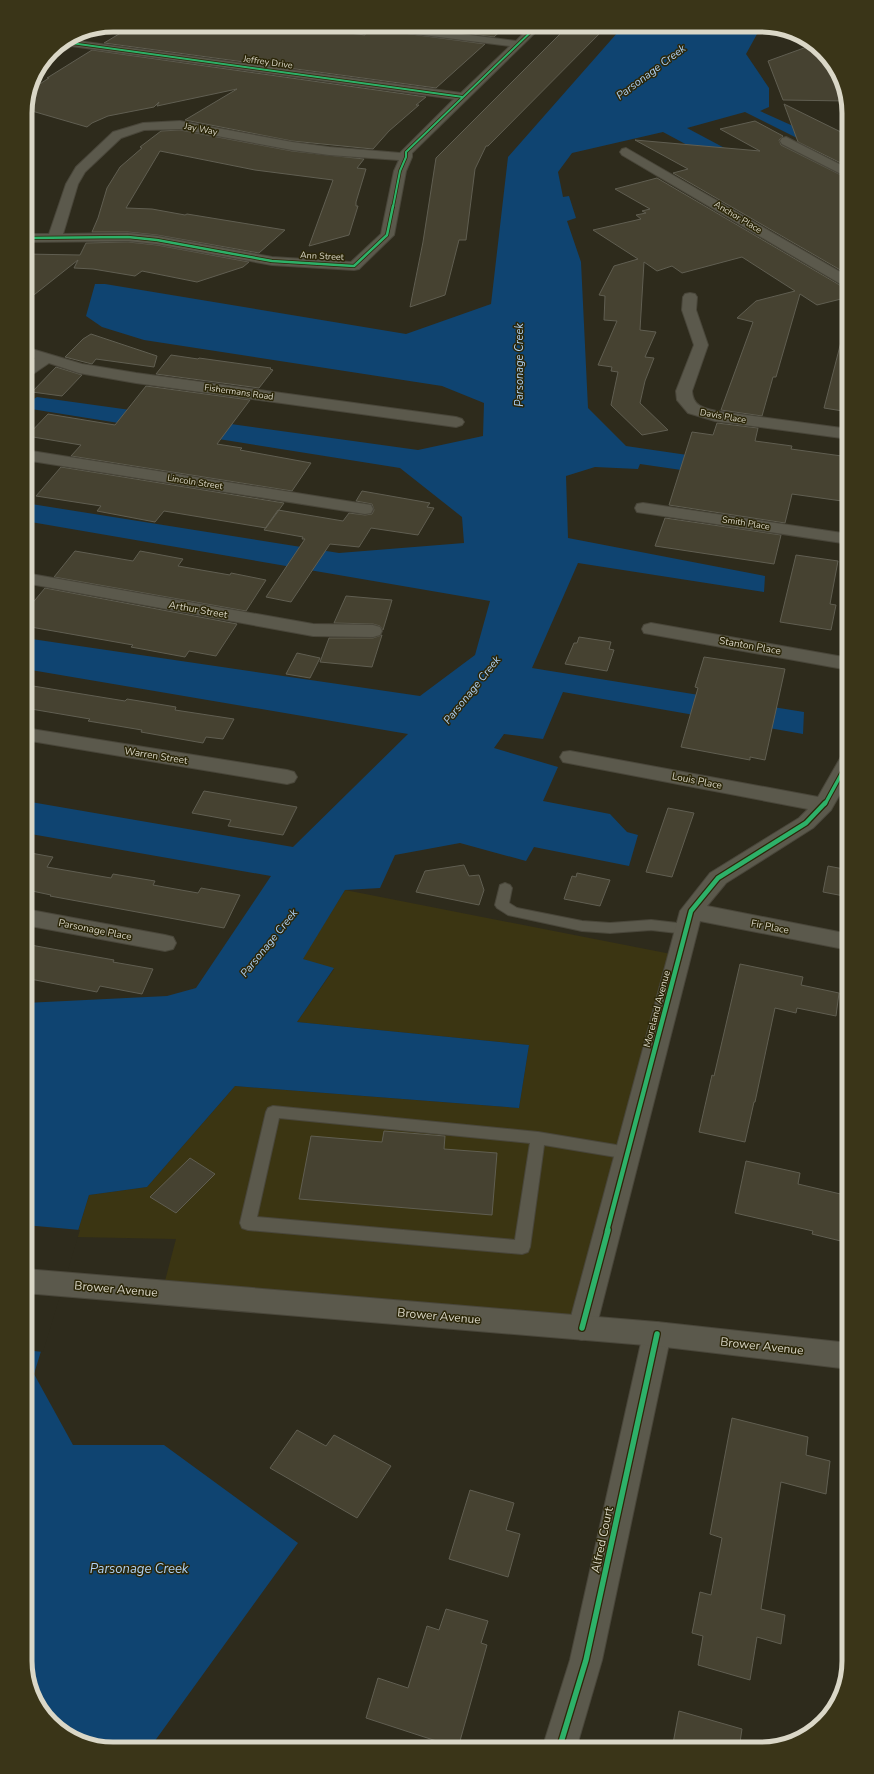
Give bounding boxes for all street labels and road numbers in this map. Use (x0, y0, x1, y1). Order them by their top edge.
street label: Jeffrey Drive (242, 52, 294, 71)
street label: Jay Way (183, 120, 219, 138)
street label: Anchor Place (712, 198, 764, 236)
street label: Ann Street (300, 249, 345, 263)
street label: Fishermans Road (204, 381, 274, 403)
street label: Davis Place (699, 406, 747, 426)
street label: Lincoln Street (166, 472, 224, 492)
street label: Smith Place (721, 513, 771, 533)
street label: Arthur Street (168, 598, 229, 622)
street label: Stanton Place (718, 634, 782, 658)
street label: Warren Street (123, 744, 189, 768)
street label: Louis Place (671, 769, 723, 793)
street label: Parsonage Place (57, 916, 133, 944)
street label: Fir Place (750, 916, 790, 938)
street label: Moreland Avenue (640, 969, 674, 1049)
street label: Brower Avenue (74, 1277, 158, 1301)
street label: Brower Avenue (397, 1304, 481, 1328)
street label: Brower Avenue (720, 1334, 804, 1358)
street label: Alfred Court (587, 1505, 617, 1574)

